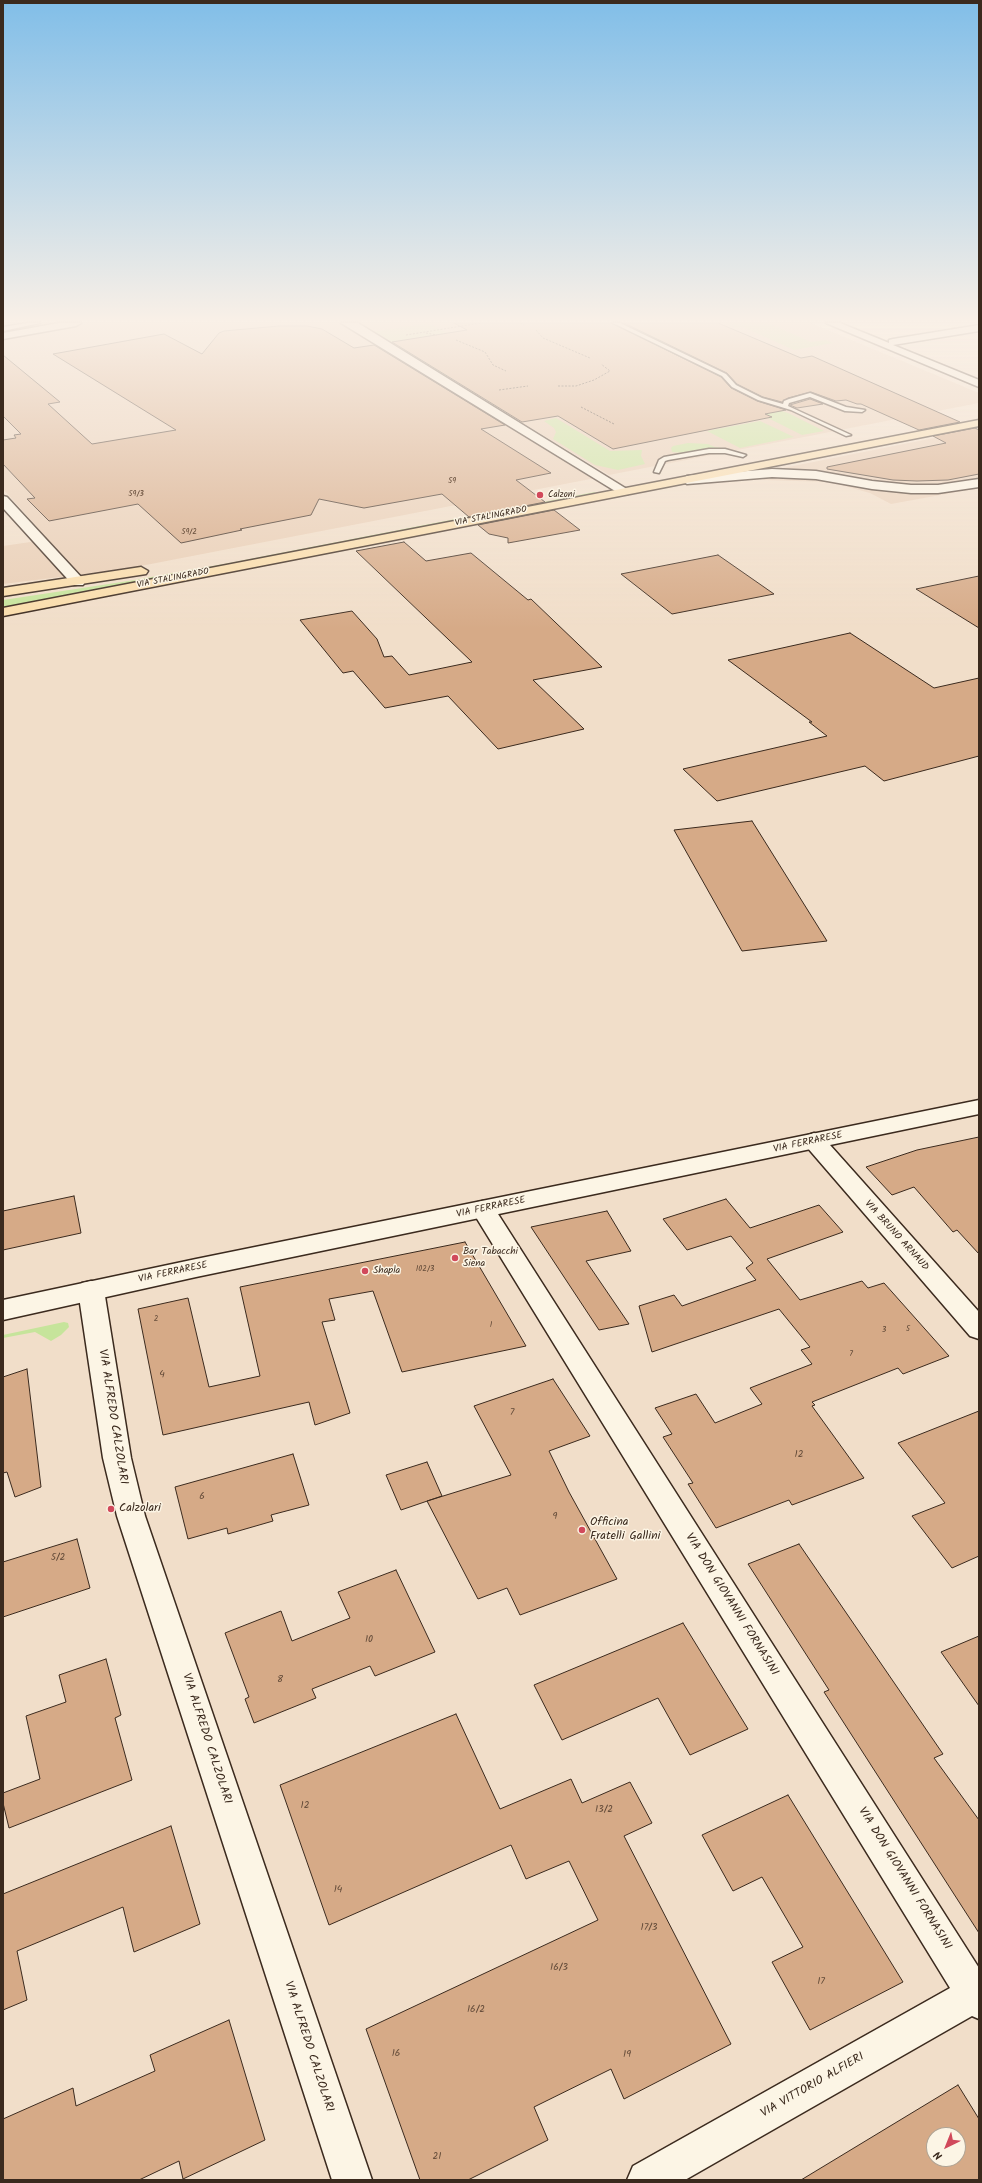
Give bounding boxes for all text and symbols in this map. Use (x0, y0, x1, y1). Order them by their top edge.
house number: 59 (448, 477, 456, 487)
house number: 59/3 (128, 490, 144, 500)
marker: Calzoni (535, 490, 545, 500)
place label: Calzoni (548, 490, 575, 500)
street label: VIA STALINGRADO (454, 505, 528, 529)
house number: 59/2 (181, 528, 197, 538)
street label: VIA STALINGRADO (136, 567, 210, 591)
street label: VIA FERRARESE (772, 1130, 844, 1156)
street label: VIA FERRARESE (455, 1195, 527, 1221)
street label: VIA BRUNO ARNAUD (861, 1198, 931, 1274)
place label: Bar Tabacchi Siena (463, 1246, 518, 1270)
marker: Bar Tabacchi Siena (450, 1253, 460, 1263)
street label: VIA FERRARESE (137, 1260, 209, 1286)
place label: Shapla (373, 1265, 400, 1277)
house number: 102/3 (416, 1265, 434, 1275)
marker: Shapla (360, 1266, 370, 1276)
house number: 2 (154, 1315, 158, 1325)
house number: 1 (490, 1321, 492, 1331)
house number: 5 (906, 1325, 910, 1335)
house number: 3 (882, 1326, 886, 1336)
street label: VIA ALFREDO CALZOLARI (94, 1348, 130, 1486)
house number: 7 (849, 1350, 853, 1360)
house number: 4 (159, 1369, 165, 1381)
house number: 7 (510, 1407, 514, 1419)
house number: 12 (795, 1449, 803, 1461)
house number: 6 (199, 1491, 205, 1503)
place label: Calzolari (119, 1502, 161, 1516)
marker: Calzolari (106, 1504, 116, 1514)
house number: 9 (553, 1511, 557, 1523)
place label: Officina Fratelli Gallini (590, 1516, 660, 1544)
marker: Officina Fratelli Gallini (577, 1525, 587, 1535)
street label: VIA DON GIOVANNI FORNASINI (681, 1531, 781, 1679)
house number: 5/2 (51, 1552, 65, 1564)
house number: 10 (365, 1634, 373, 1646)
street label: VIA ALFREDO CALZOLARI (178, 1672, 234, 1806)
house number: 8 (277, 1674, 283, 1686)
house number: 12 (301, 1800, 309, 1812)
house number: 13/2 (595, 1804, 613, 1816)
street label: VIA DON GIOVANNI FORNASINI (854, 1805, 954, 1953)
house number: 14 (334, 1884, 342, 1896)
house number: 17/3 (641, 1922, 657, 1934)
house number: 16/3 (550, 1962, 568, 1974)
house number: 17 (817, 1976, 825, 1988)
street label: VIA ALFREDO CALZOLARI (280, 1980, 336, 2114)
house number: 16/2 (467, 2004, 485, 2016)
house number: 16 (392, 2048, 400, 2060)
house number: 19 (623, 2049, 631, 2061)
street label: VIA VITTORIO ALFIERI (759, 2051, 867, 2121)
north arrow (926, 2127, 966, 2167)
text: N (930, 2146, 947, 2164)
house number: 21 (433, 2151, 441, 2163)

